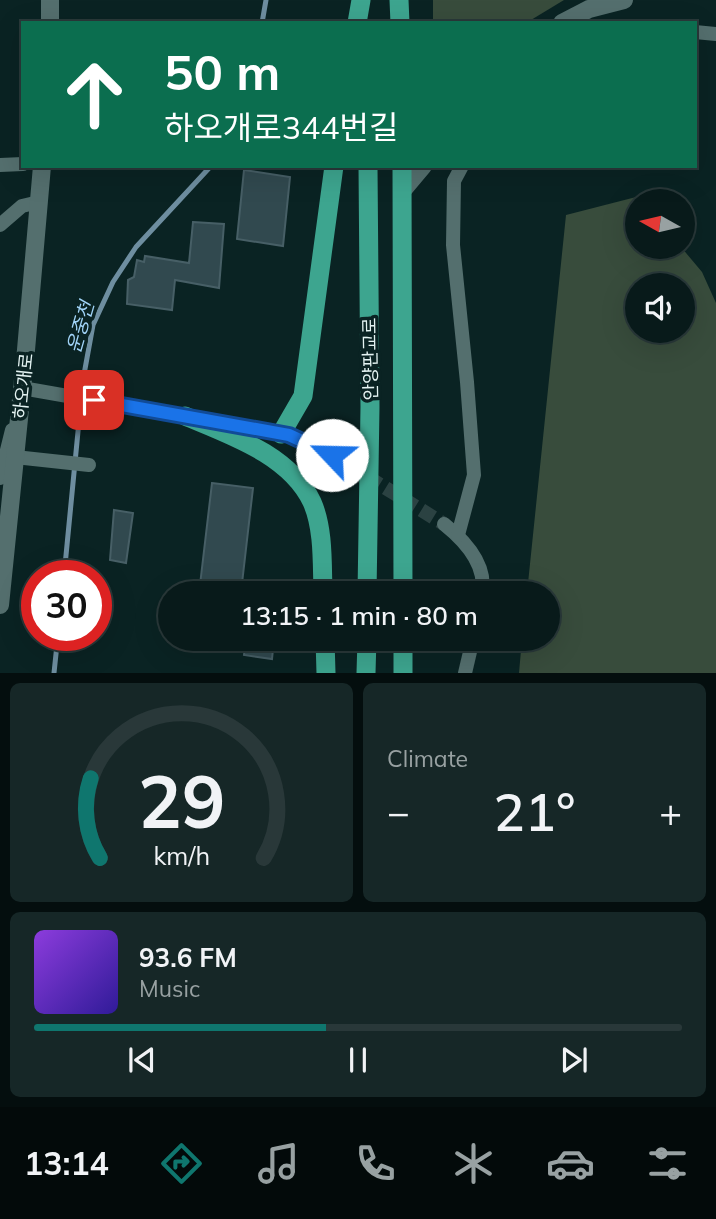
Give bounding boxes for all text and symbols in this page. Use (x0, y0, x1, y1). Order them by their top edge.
text: 50 m (164, 41, 280, 102)
icon: ahead (49, 49, 140, 140)
text: 하오개로344번길 (164, 107, 398, 147)
north arrow (625, 189, 695, 259)
map controls (625, 189, 695, 343)
button: sound (625, 273, 695, 343)
water label: 운중천 (61, 297, 99, 356)
street label: 안양판교로 (358, 317, 382, 401)
street label: 하오개로 (8, 352, 38, 420)
pin (64, 370, 124, 430)
icon: arrive (75, 381, 113, 419)
position arrow (295, 418, 369, 492)
speed limit sign: 30 (21, 560, 112, 651)
text: 13:15 · 1 min · 80 m (240, 599, 478, 632)
text: Climate (387, 744, 468, 773)
text: 29 (138, 756, 225, 847)
text: 21° (494, 779, 575, 844)
text: − (387, 788, 410, 836)
text: + (659, 788, 682, 836)
text: km/h (153, 840, 210, 871)
text: 93.6 FM (139, 941, 237, 974)
text: Music (139, 974, 200, 1003)
icon: previous (123, 1041, 161, 1079)
icon: pause (339, 1041, 377, 1079)
icon: next (555, 1041, 593, 1079)
icon: directions (157, 1139, 206, 1188)
icon: music (254, 1139, 303, 1188)
icon: phone (351, 1139, 400, 1188)
icon: climate (449, 1139, 498, 1188)
icon: car (546, 1139, 595, 1188)
icon: filters (643, 1139, 692, 1188)
text: 13:14 (24, 1143, 109, 1183)

